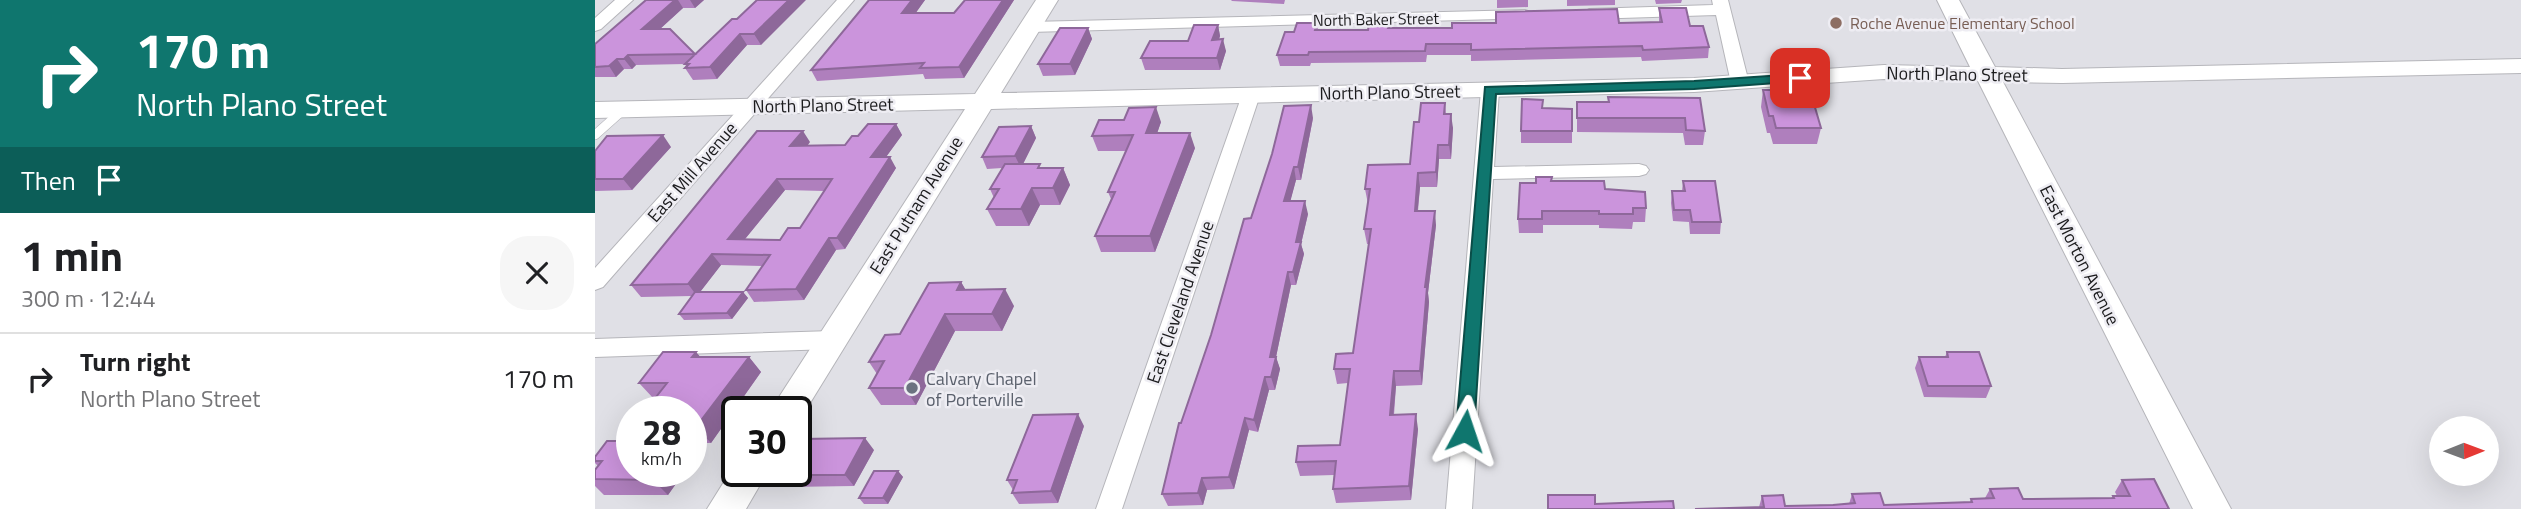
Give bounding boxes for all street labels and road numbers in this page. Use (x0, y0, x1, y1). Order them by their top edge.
street label: North Baker Street (1313, 6, 1440, 32)
street label: North Plano Street (1886, 59, 2028, 89)
street label: North Plano Street (1319, 77, 1461, 107)
street label: North Plano Street (752, 90, 894, 120)
street label: East Mill Avenue (641, 116, 743, 228)
street label: East Putnam Avenue (863, 131, 969, 279)
street label: East Morton Avenue (2033, 180, 2127, 330)
street label: East Cleveland Avenue (1139, 217, 1221, 387)

